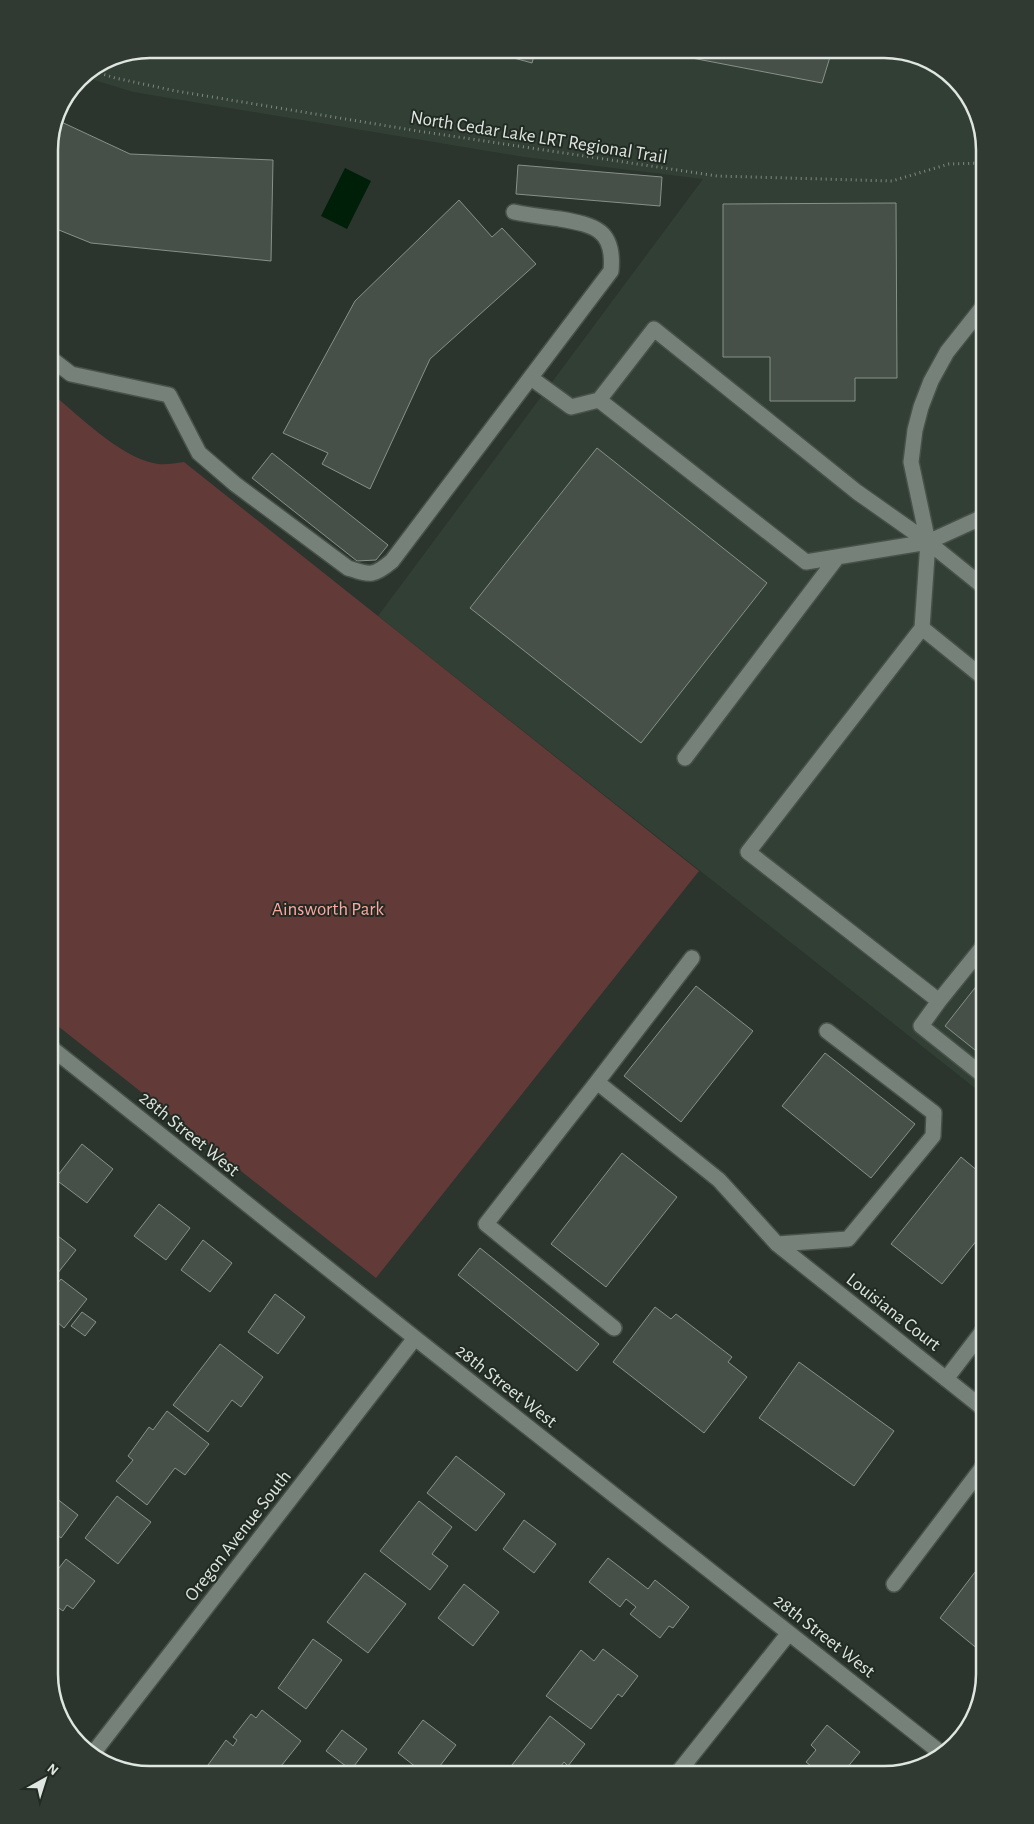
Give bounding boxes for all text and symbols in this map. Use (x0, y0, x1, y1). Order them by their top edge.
street label: North Cedar Lake LRT Regional Trail (409, 108, 669, 167)
park label: Ainsworth Park (272, 900, 384, 919)
street label: 28th Street West (135, 1088, 243, 1180)
street label: Louisiana Court (842, 1270, 944, 1355)
street label: 28th Street West (452, 1341, 560, 1431)
street label: Oregon Avenue South (181, 1467, 295, 1605)
street label: 28th Street West (770, 1591, 878, 1681)
north arrow (20, 1754, 70, 1804)
text: N (44, 1761, 61, 1778)

